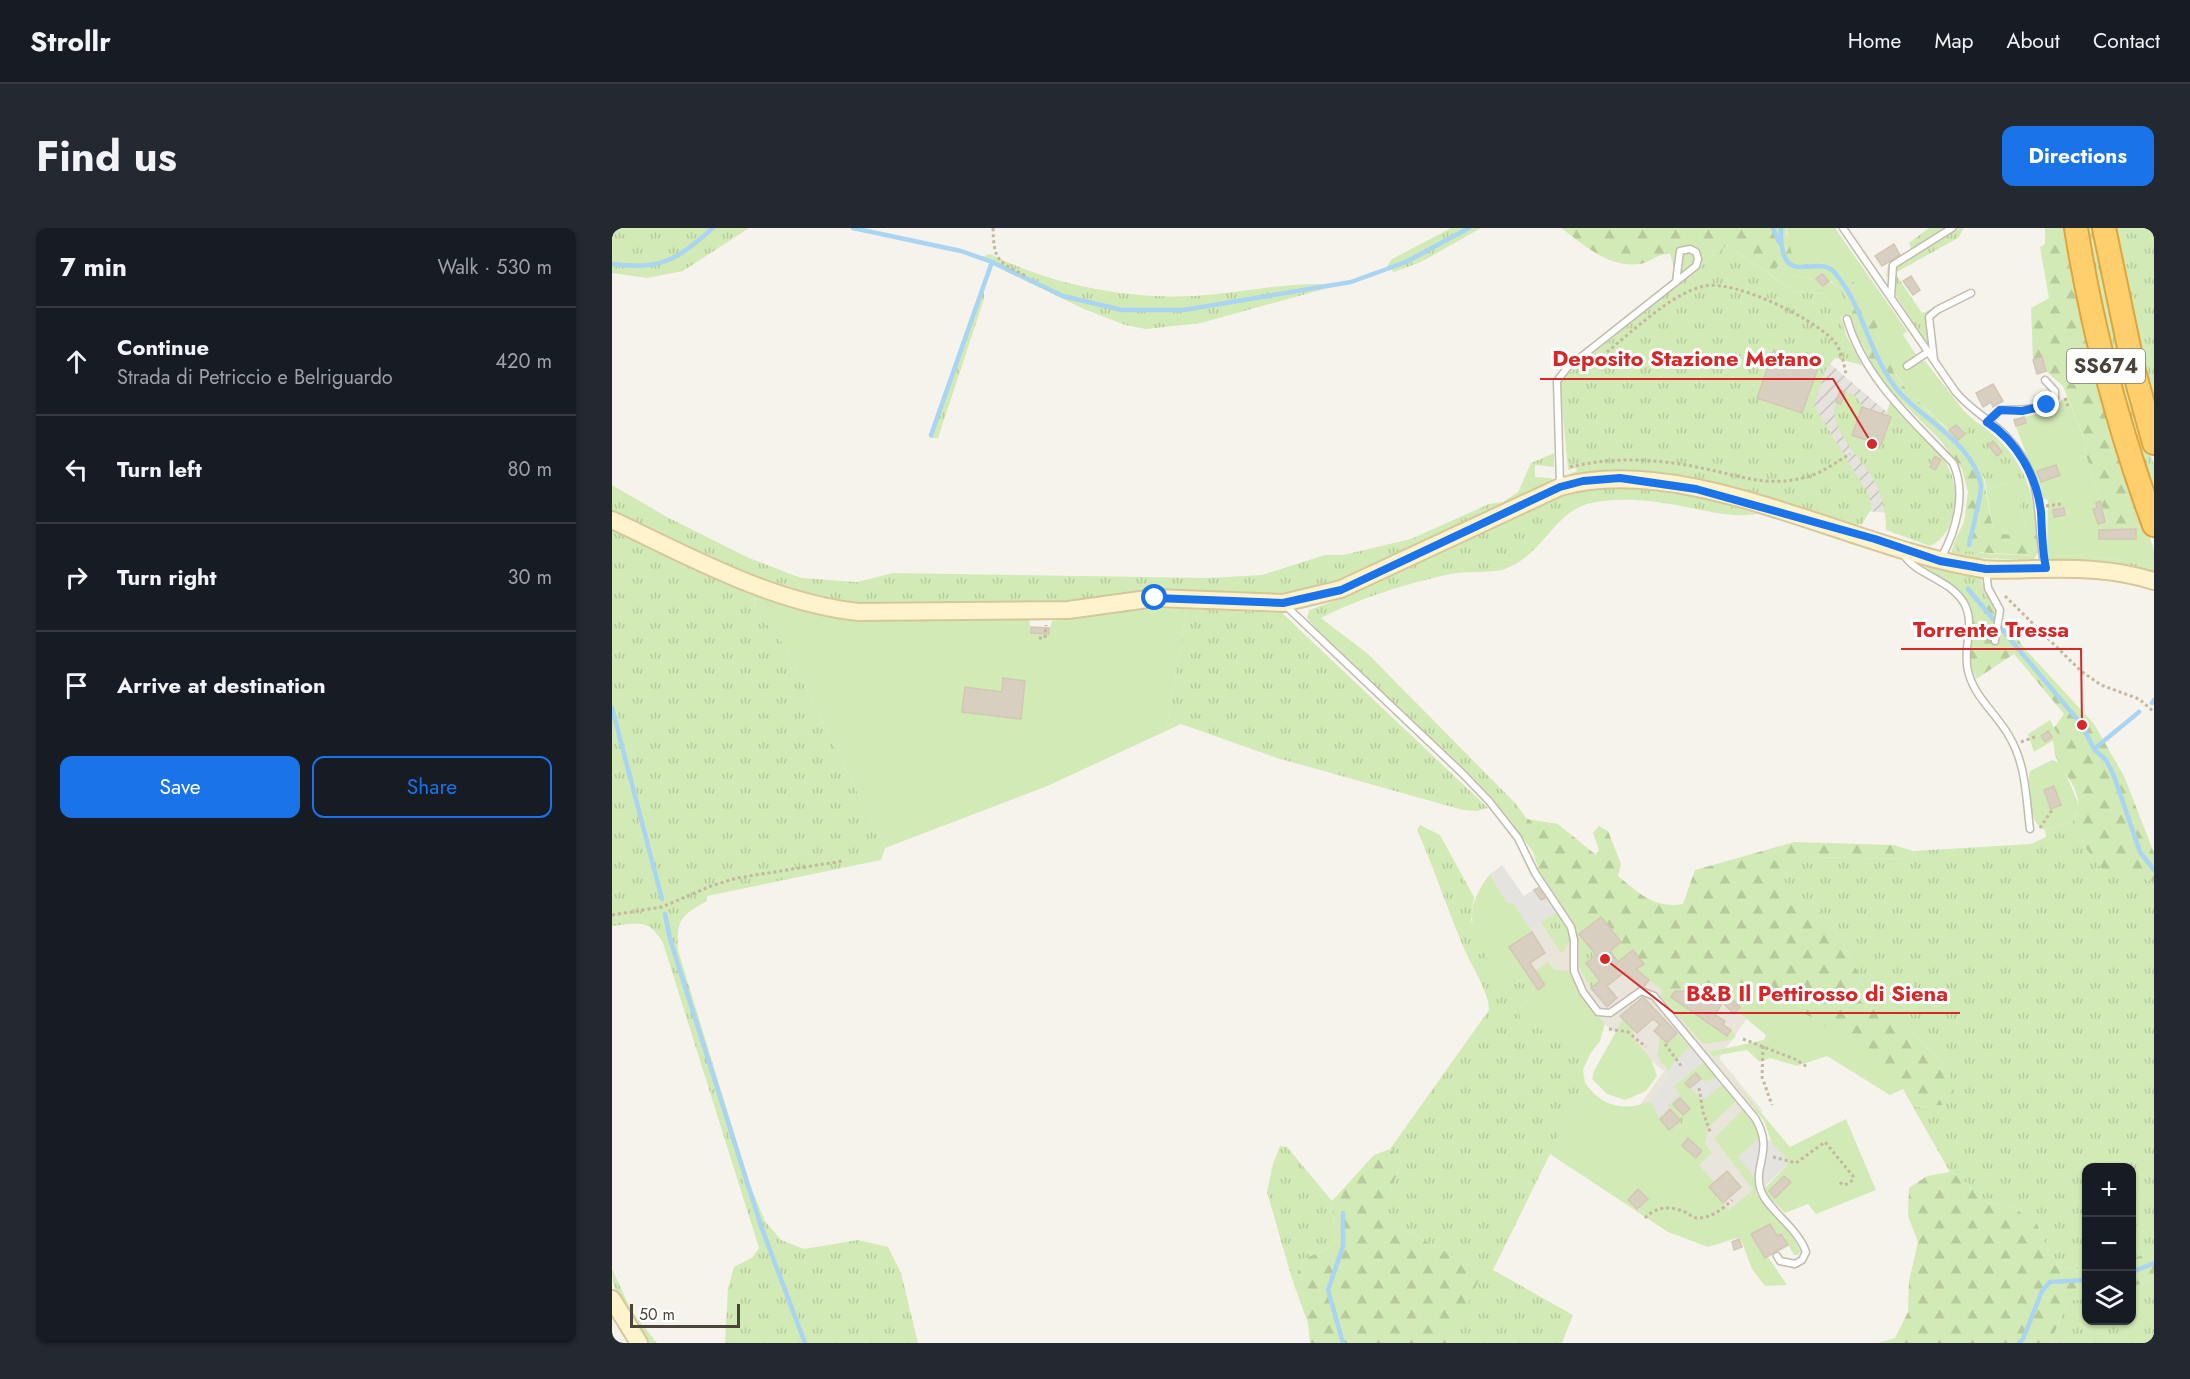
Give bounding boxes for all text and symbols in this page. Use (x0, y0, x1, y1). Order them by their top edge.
text: Strollr (30, 21, 111, 62)
text: Home (1848, 26, 1901, 56)
text: Map (1934, 26, 1974, 56)
text: About (2007, 26, 2060, 56)
text: Contact (2093, 26, 2160, 56)
text: Find us (36, 126, 177, 187)
button: Directions (2002, 126, 2154, 186)
text: 7 min (60, 248, 127, 286)
text: Walk · 530 m (437, 253, 552, 282)
text: Continue (117, 331, 209, 363)
callout: Deposito Stazione Metano (1540, 339, 1833, 379)
text: Deposito Stazione Metano (1552, 342, 1822, 374)
icon: ahead (60, 345, 93, 378)
text: 420 m (495, 347, 552, 376)
road number: SS674 (2067, 349, 2145, 383)
text: Strada di Petriccio e Belriguardo (117, 363, 393, 392)
route end (2033, 391, 2059, 417)
icon: left (60, 453, 93, 486)
text: Turn left (117, 453, 202, 485)
text: 80 m (507, 455, 552, 484)
icon: right (60, 561, 93, 594)
text: Turn right (117, 561, 217, 593)
text: 30 m (507, 563, 552, 592)
route start (1141, 584, 1167, 610)
callout: Torrente Tressa (1901, 609, 2081, 649)
text: Torrente Tressa (1913, 613, 2069, 645)
icon: arrive (60, 669, 93, 702)
text: Arrive at destination (117, 669, 326, 701)
button: Save (60, 756, 300, 818)
button: Share (312, 756, 552, 818)
callout: B&B Il Pettirosso di Siena (1674, 973, 1960, 1013)
text: B&B Il Pettirosso di Siena (1686, 977, 1948, 1009)
map controls (2082, 1163, 2136, 1325)
button: + (2082, 1163, 2136, 1217)
button: − (2082, 1217, 2136, 1271)
button: layers (2082, 1271, 2136, 1325)
scale bar (630, 1301, 740, 1328)
text: 50 m (639, 1303, 675, 1326)

